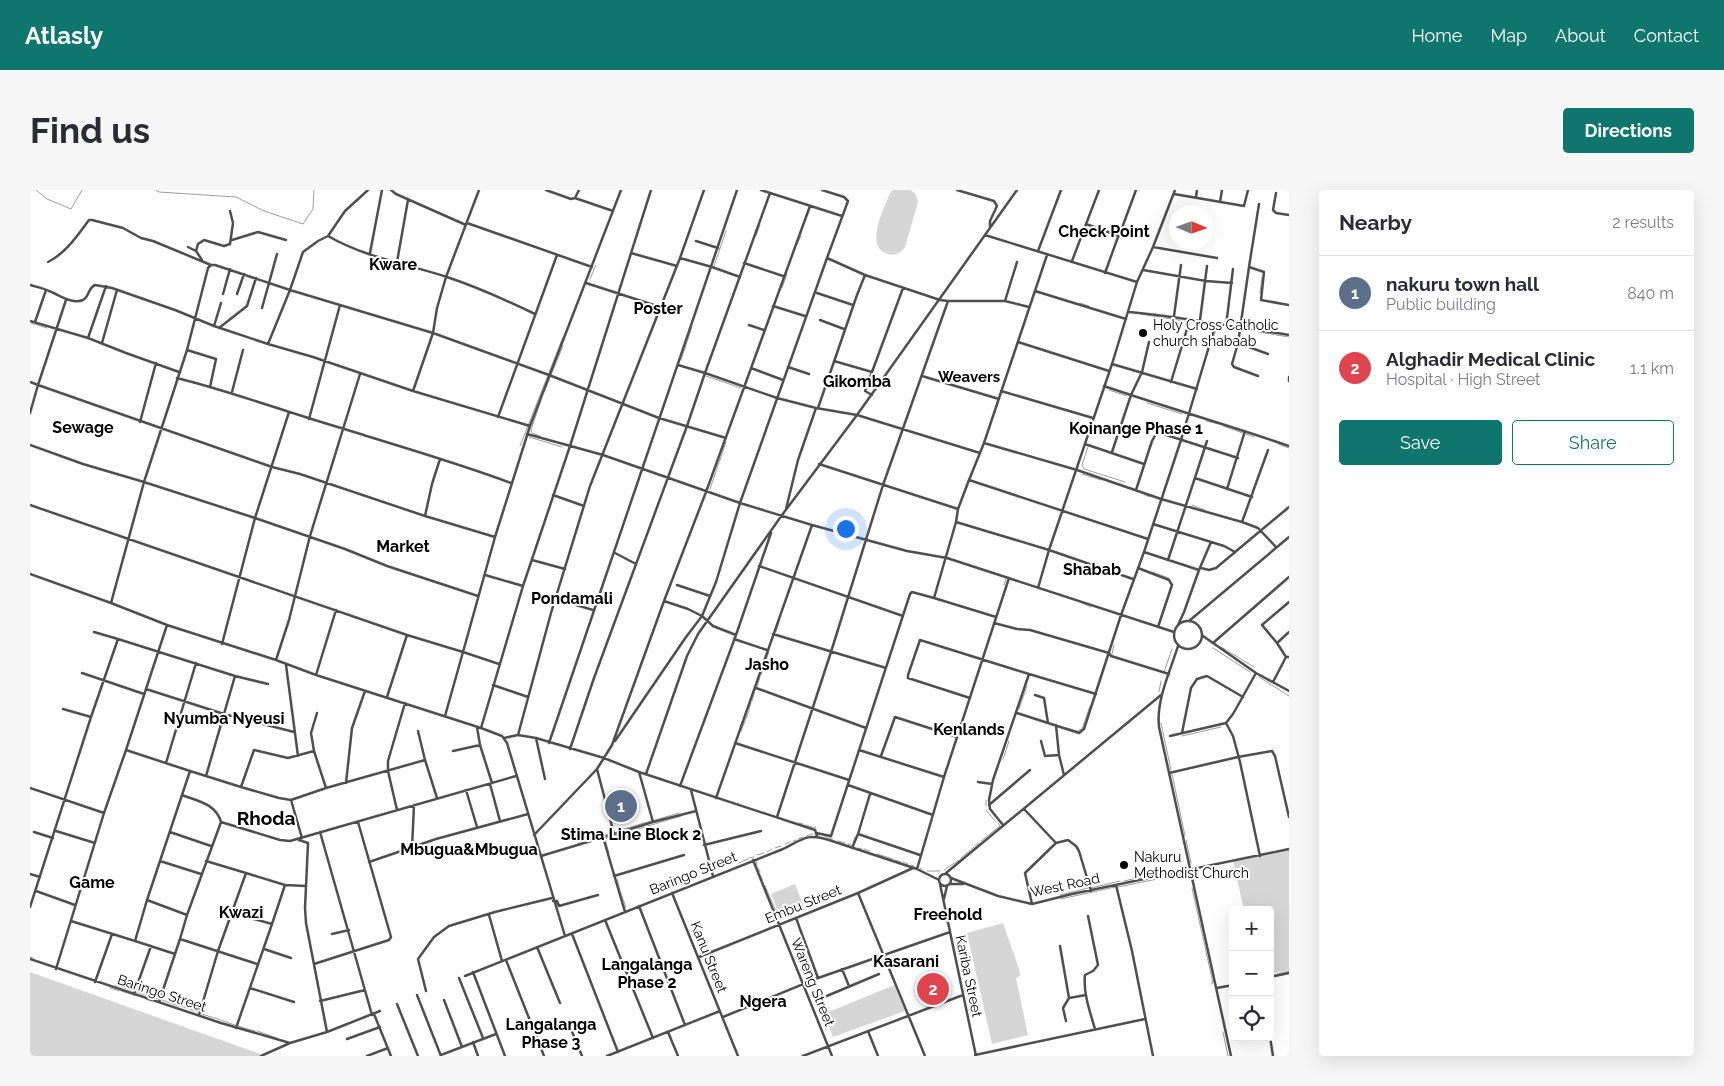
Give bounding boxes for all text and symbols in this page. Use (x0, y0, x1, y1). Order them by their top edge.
text: Atlasly (25, 21, 103, 50)
text: Home (1411, 25, 1462, 46)
text: Map (1490, 25, 1527, 46)
text: About (1555, 25, 1606, 46)
text: Contact (1634, 25, 1699, 46)
button: Directions (1563, 108, 1694, 153)
text: Find us (30, 110, 150, 151)
north arrow (1169, 205, 1214, 250)
text: Nearby (1339, 210, 1412, 235)
text: 2 results (1612, 213, 1674, 232)
district label: Check Point (1058, 222, 1150, 241)
district label: Kware (369, 255, 417, 274)
text: nakuru town hall (1386, 273, 1539, 295)
text: 1 (1351, 284, 1359, 303)
text: 840 m (1627, 284, 1674, 303)
text: Public building (1386, 295, 1496, 314)
district label: Poster (633, 299, 683, 318)
place label: Holy Cross Catholic church shabaab (1153, 317, 1279, 349)
marker: Holy Cross Catholic church shabaab (1137, 327, 1149, 339)
text: Alghadir Medical Clinic (1386, 348, 1595, 370)
text: 2 (1350, 359, 1360, 378)
text: 1.1 km (1630, 359, 1674, 378)
district label: Weavers (938, 368, 1000, 386)
text: Hospital · High Street (1386, 370, 1540, 389)
district label: Gikomba (823, 372, 891, 391)
district label: Sewage (52, 418, 114, 437)
district label: Koinange Phase 1 (1069, 419, 1203, 438)
button: Save (1339, 420, 1502, 465)
button: Share (1512, 420, 1674, 465)
your location (833, 516, 859, 542)
district label: Market (376, 537, 430, 556)
district label: Shabab (1063, 560, 1121, 579)
district label: Pondamali (531, 589, 613, 608)
district label: Jasho (745, 655, 789, 674)
district label: Nyumba Nyeusi (163, 709, 285, 728)
district label: Kenlands (933, 720, 1005, 739)
pin: 1 (605, 787, 637, 825)
district label: Rhoda (237, 807, 295, 829)
district label: Stima Line Block 2 (561, 825, 701, 844)
district label: Mbugua&Mbugua (400, 840, 538, 859)
street label: Baringo Street (647, 848, 739, 898)
place label: Nakuru Methodist Church (1134, 849, 1249, 881)
marker: Nakuru Methodist Church (1118, 859, 1130, 871)
street label: West Road (1029, 870, 1101, 900)
district label: Game (69, 873, 115, 892)
street label: Embu Street (763, 881, 844, 927)
district label: Kwazi (219, 903, 263, 922)
district label: Freehold (914, 905, 982, 924)
map controls (1229, 906, 1274, 1041)
button: + (1229, 906, 1274, 951)
street label: Kanu Street (687, 919, 731, 995)
street label: Kariba Street (953, 934, 986, 1019)
street label: Wareng Street (788, 936, 838, 1029)
button: − (1229, 951, 1274, 996)
district label: Kasarani (873, 952, 939, 971)
district label: Langalanga Phase 2 (602, 955, 692, 992)
pin: 2 (917, 970, 949, 1008)
street label: Baringo Street (116, 971, 209, 1015)
district label: Ngera (739, 992, 787, 1011)
button: locate (1229, 996, 1274, 1041)
district label: Langalanga Phase 3 (506, 1015, 596, 1052)

